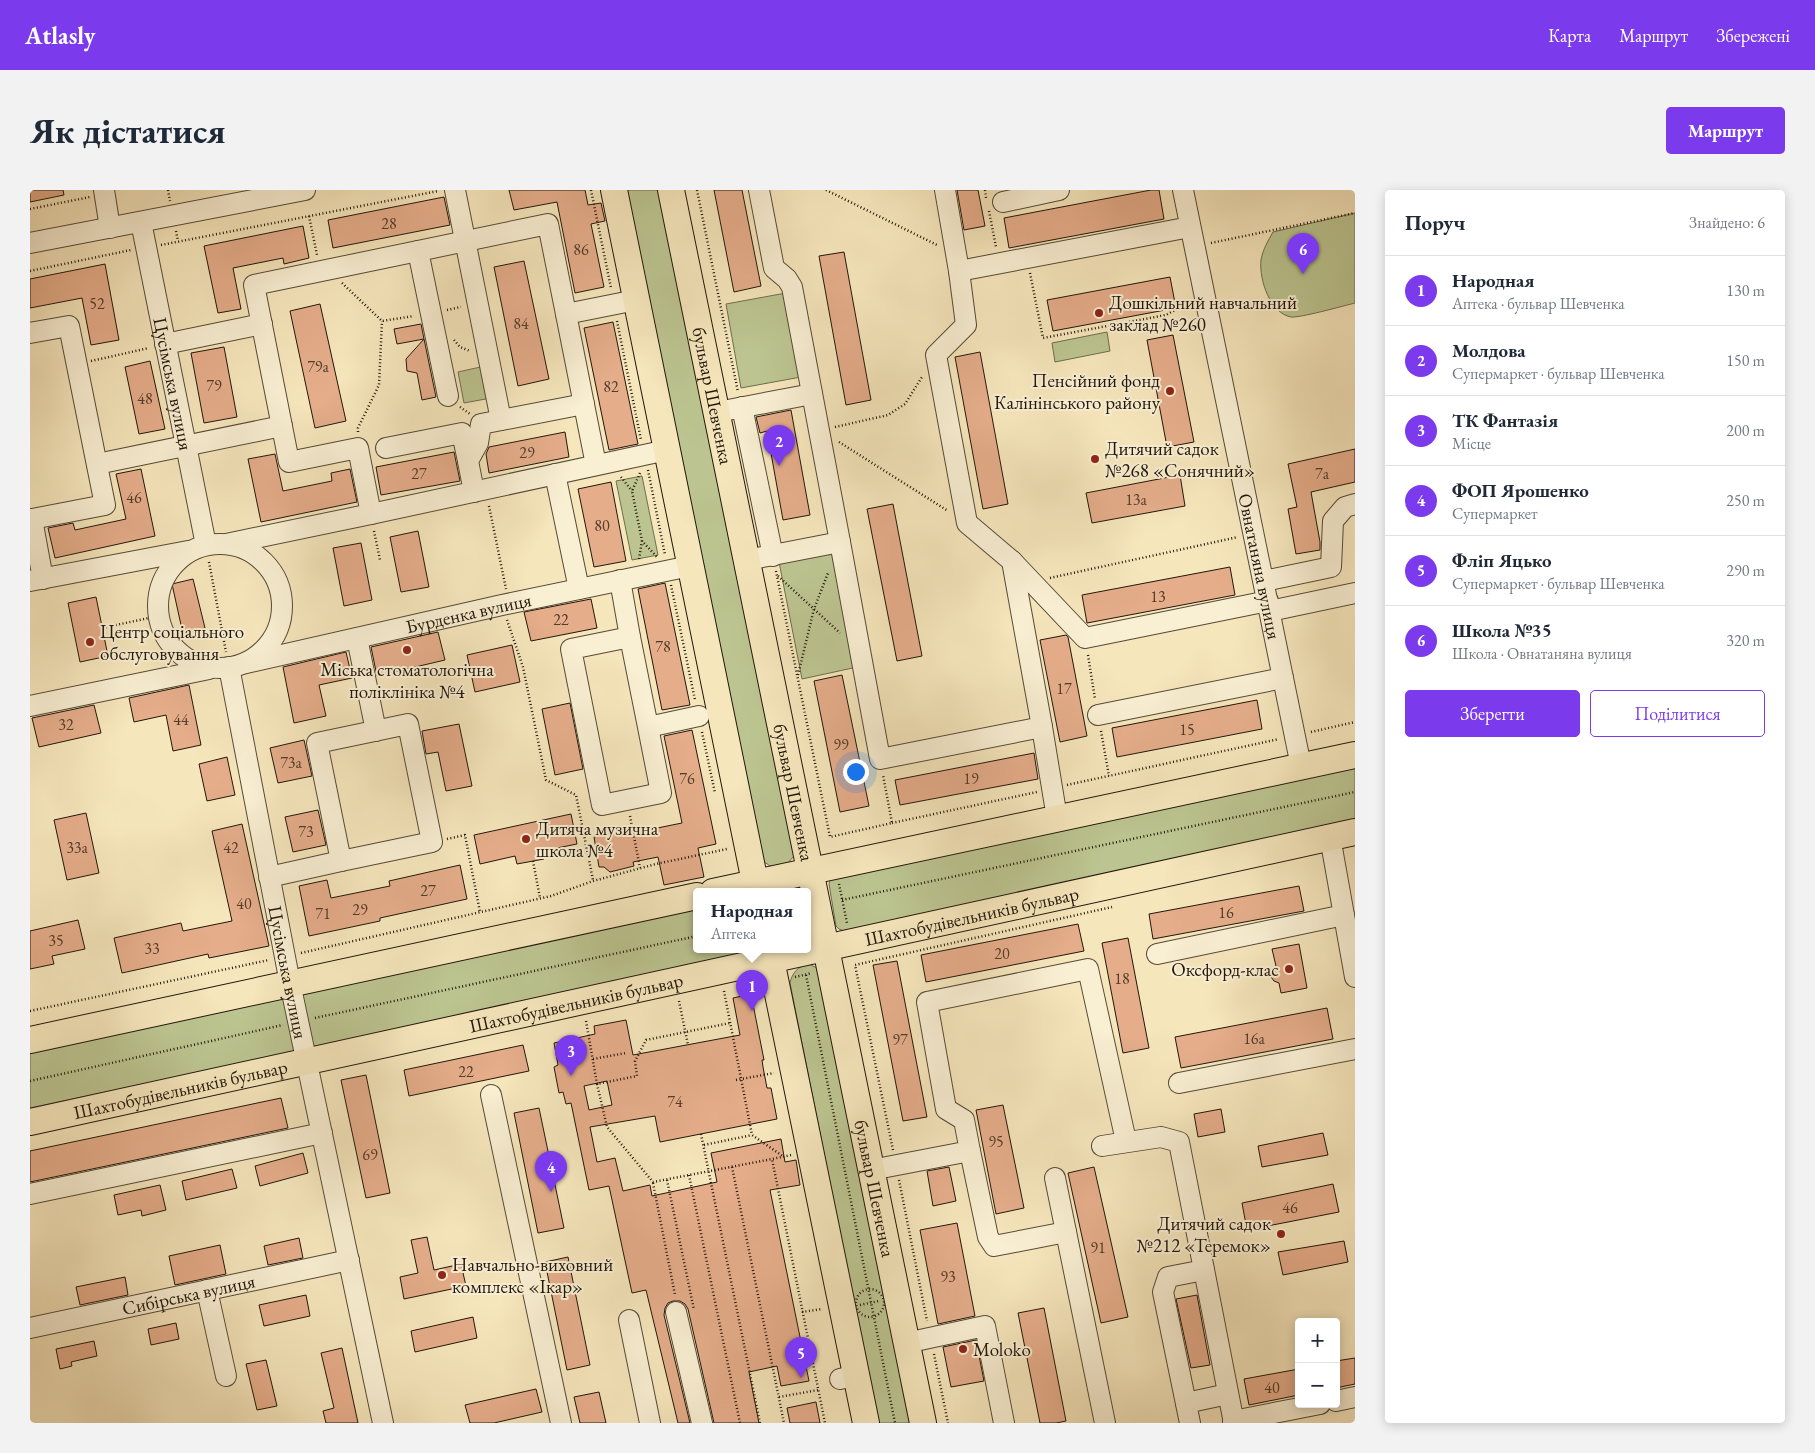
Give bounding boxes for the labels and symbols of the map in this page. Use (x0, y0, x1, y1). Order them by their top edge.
house number: 28 (381, 213, 397, 234)
pin: 6 (1287, 233, 1319, 274)
house number: 86 (573, 239, 589, 260)
place label: Дошкільний навчальний заклад №260 (1109, 290, 1297, 337)
house number: 52 (89, 293, 105, 314)
marker: Дошкільний навчальний заклад №260 (1093, 307, 1105, 319)
house number: 84 (513, 313, 529, 334)
street label: Цусімська вулиця (147, 315, 199, 453)
street label: бульвар Шевченка (686, 325, 739, 467)
house number: 79а (307, 356, 329, 377)
place label: Пенсійний фонд Калінінського району (994, 368, 1161, 415)
house number: 79 (206, 375, 222, 396)
house number: 82 (603, 376, 619, 397)
marker: Пенсійний фонд Калінінського району (1164, 385, 1176, 397)
house number: 48 (137, 388, 153, 409)
pin: 2 (763, 425, 795, 466)
place label: Дитячий садок №268 «Сонячний» (1105, 436, 1255, 483)
house number: 29 (519, 442, 535, 463)
marker: Дитячий садок №268 «Сонячний» (1089, 453, 1101, 465)
house number: 27 (411, 463, 427, 484)
house number: 7а (1315, 463, 1330, 484)
house number: 46 (126, 487, 142, 508)
house number: 13а (1125, 489, 1147, 510)
street label: Овнатаняна вулиця (1232, 491, 1287, 642)
house number: 80 (594, 515, 610, 536)
house number: 13 (1150, 586, 1166, 607)
street label: Бурденка вулиця (403, 587, 534, 639)
house number: 22 (553, 609, 569, 630)
place label: Центр соціального обслуговування (100, 619, 244, 666)
marker: Центр соціального обслуговування (84, 636, 96, 648)
house number: 78 (655, 636, 671, 657)
marker: Міська стоматологічна поліклініка №4 (401, 644, 413, 656)
place label: Міська стоматологічна поліклініка №4 (320, 657, 494, 704)
house number: 17 (1056, 678, 1072, 699)
house number: 44 (173, 709, 189, 730)
house number: 32 (58, 714, 74, 735)
house number: 15 (1179, 719, 1195, 740)
street label: бульвар Шевченка (767, 722, 820, 864)
house number: 99 (833, 734, 849, 755)
house number: 73а (280, 752, 302, 773)
your location (843, 759, 869, 785)
house number: 76 (679, 768, 695, 789)
house number: 19 (963, 768, 979, 789)
place label: Дитяча музична школа №4 (536, 816, 659, 863)
house number: 73 (298, 821, 314, 842)
marker: Дитяча музична школа №4 (520, 833, 532, 845)
house number: 33а (66, 837, 88, 858)
house number: 42 (223, 837, 239, 858)
house number: 27 (420, 880, 436, 901)
street label: Шахтобудівельників бульвар (862, 881, 1081, 952)
house number: 40 (236, 893, 252, 914)
house number: 29 (352, 899, 368, 920)
house number: 16 (1218, 902, 1234, 923)
house number: 71 (315, 903, 331, 924)
street label: Цусімська вулиця (262, 904, 314, 1042)
house number: 35 (48, 930, 64, 951)
house number: 33 (144, 938, 160, 959)
house number: 20 (994, 943, 1010, 964)
place label: Оксфорд-клас (1171, 957, 1279, 982)
marker: Оксфорд-клас (1283, 963, 1295, 975)
street label: Шахтобудівельників бульвар (467, 967, 686, 1039)
house number: 18 (1114, 968, 1130, 989)
pin: 1 (736, 970, 768, 1011)
house number: 16а (1243, 1028, 1265, 1049)
house number: 97 (892, 1029, 908, 1050)
pin: 3 (555, 1035, 587, 1076)
street label: Шахтобудівельників бульвар (71, 1054, 290, 1125)
house number: 22 (458, 1061, 474, 1082)
house number: 74 (667, 1091, 683, 1112)
street label: бульвар Шевченка (848, 1118, 901, 1260)
house number: 95 (988, 1131, 1004, 1152)
house number: 69 (362, 1144, 378, 1165)
pin: 4 (535, 1151, 567, 1192)
house number: 46 (1282, 1197, 1298, 1218)
place label: Дитячий садок №212 «Теремок» (1136, 1211, 1271, 1258)
marker: Дитячий садок №212 «Теремок» (1275, 1228, 1287, 1240)
house number: 91 (1090, 1237, 1106, 1258)
place label: Навчально-виховний комплекс «Ікар» (452, 1252, 613, 1299)
house number: 93 (940, 1266, 956, 1287)
street label: Сибірська вулиця (120, 1268, 258, 1321)
marker: Навчально-виховний комплекс «Ікар» (436, 1269, 448, 1281)
pin: 5 (785, 1337, 817, 1378)
place label: Moloko (973, 1337, 1031, 1362)
marker: Moloko (957, 1343, 969, 1355)
house number: 40 (1264, 1377, 1280, 1398)

